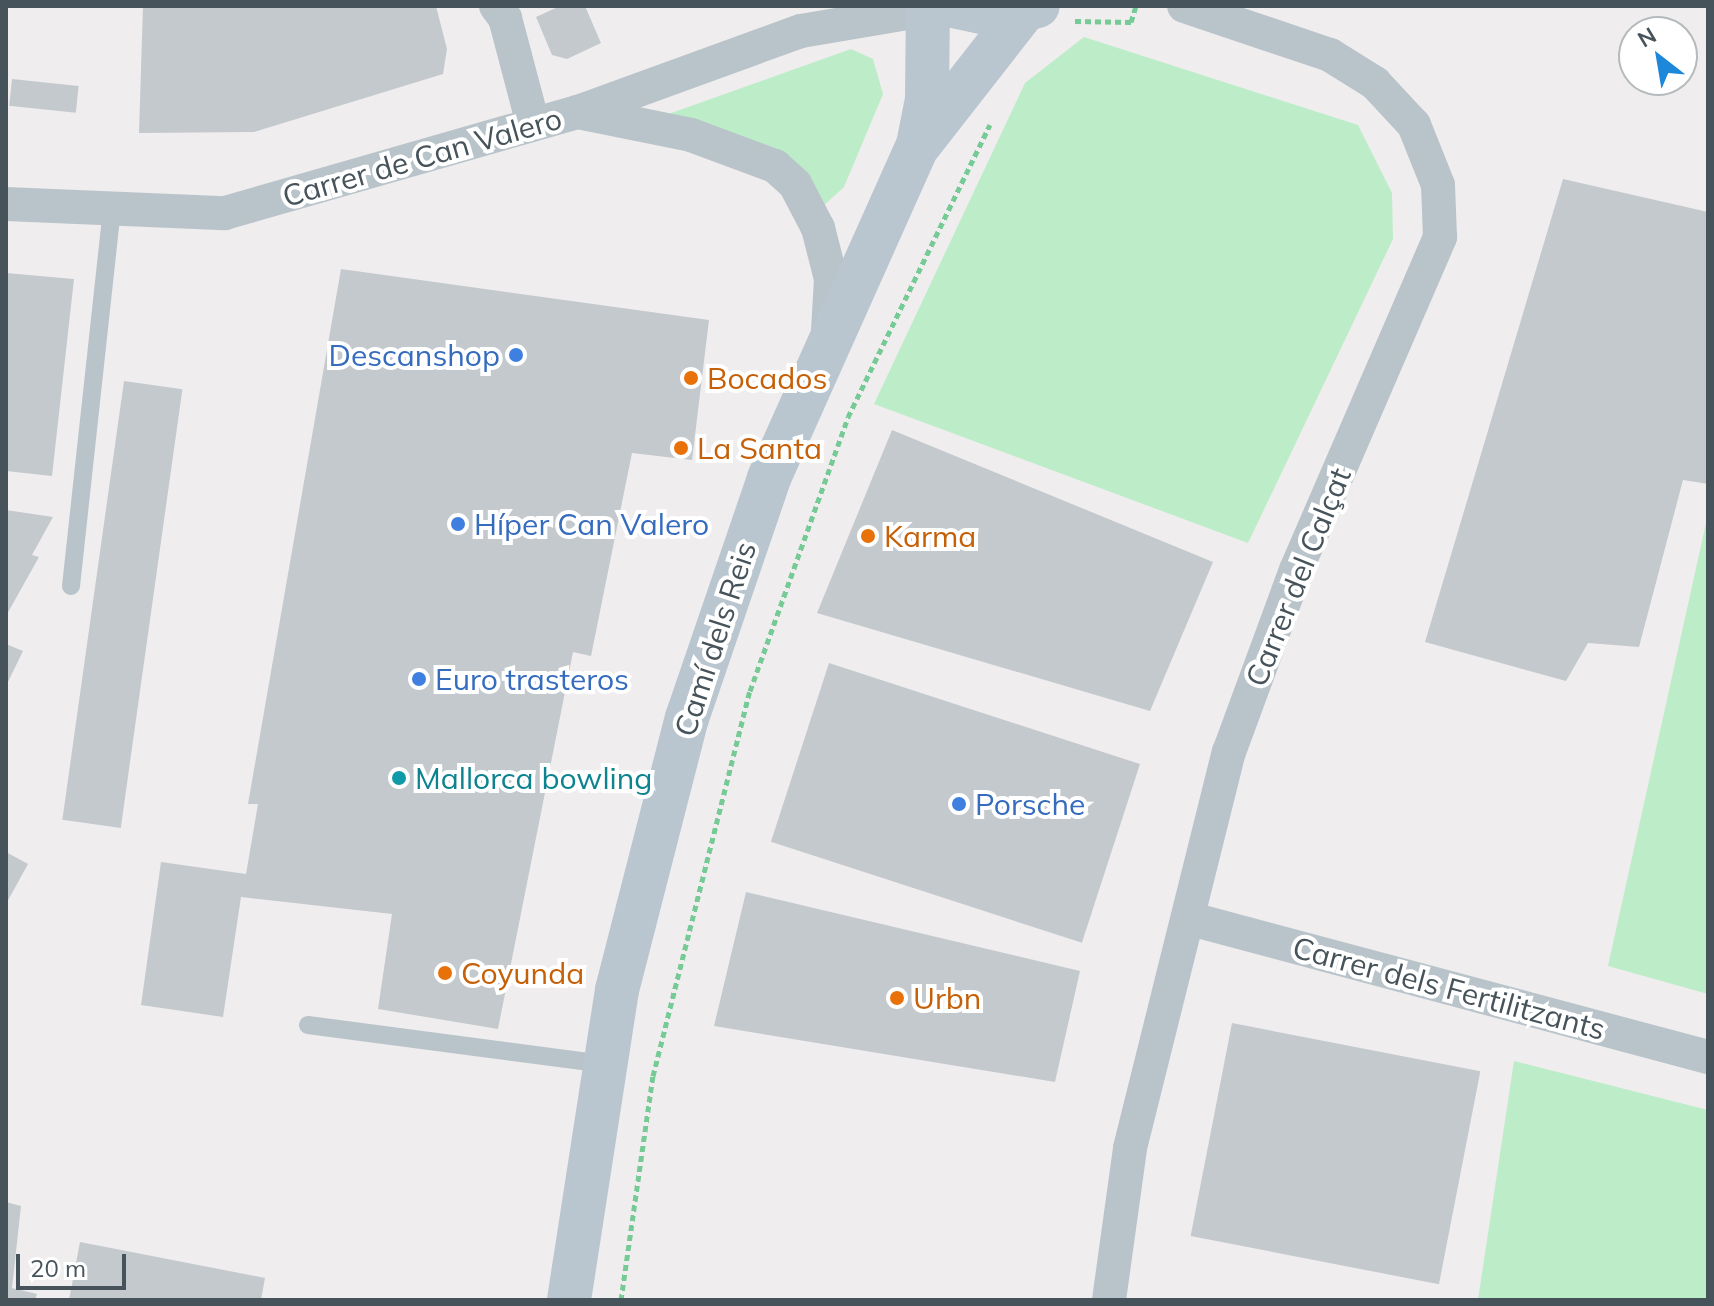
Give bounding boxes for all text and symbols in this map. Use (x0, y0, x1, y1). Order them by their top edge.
north arrow (1618, 16, 1698, 96)
text: N (1632, 21, 1661, 53)
street label: Carrer de Can Valero (278, 100, 566, 214)
place label: Descanshop (328, 337, 500, 373)
marker: Descanshop (507, 346, 525, 364)
place label: Bocados (707, 360, 827, 396)
marker: Bocados (682, 369, 700, 387)
place label: La Santa (697, 430, 822, 466)
marker: La Santa (672, 439, 690, 457)
street label: Carrer del Calçat (1238, 463, 1358, 691)
place label: Híper Can Valero (474, 506, 709, 542)
marker: Híper Can Valero (449, 515, 467, 533)
place label: Karma (884, 518, 976, 554)
marker: Karma (859, 527, 877, 545)
street label: Camí dels Reis (667, 537, 763, 741)
place label: Euro trasteros (435, 661, 629, 697)
marker: Euro trasteros (410, 670, 428, 688)
place label: Mallorca bowling (415, 760, 652, 796)
marker: Mallorca bowling (390, 769, 408, 787)
place label: Porsche (975, 786, 1085, 822)
marker: Porsche (950, 795, 968, 813)
street label: Carrer dels Fertilitzants (1289, 929, 1609, 1047)
place label: Coyunda (461, 955, 584, 991)
marker: Coyunda (436, 964, 454, 982)
place label: Urbn (913, 980, 981, 1016)
marker: Urbn (888, 989, 906, 1007)
scale bar (20, 1238, 130, 1288)
text: 20 m (30, 1253, 86, 1283)

